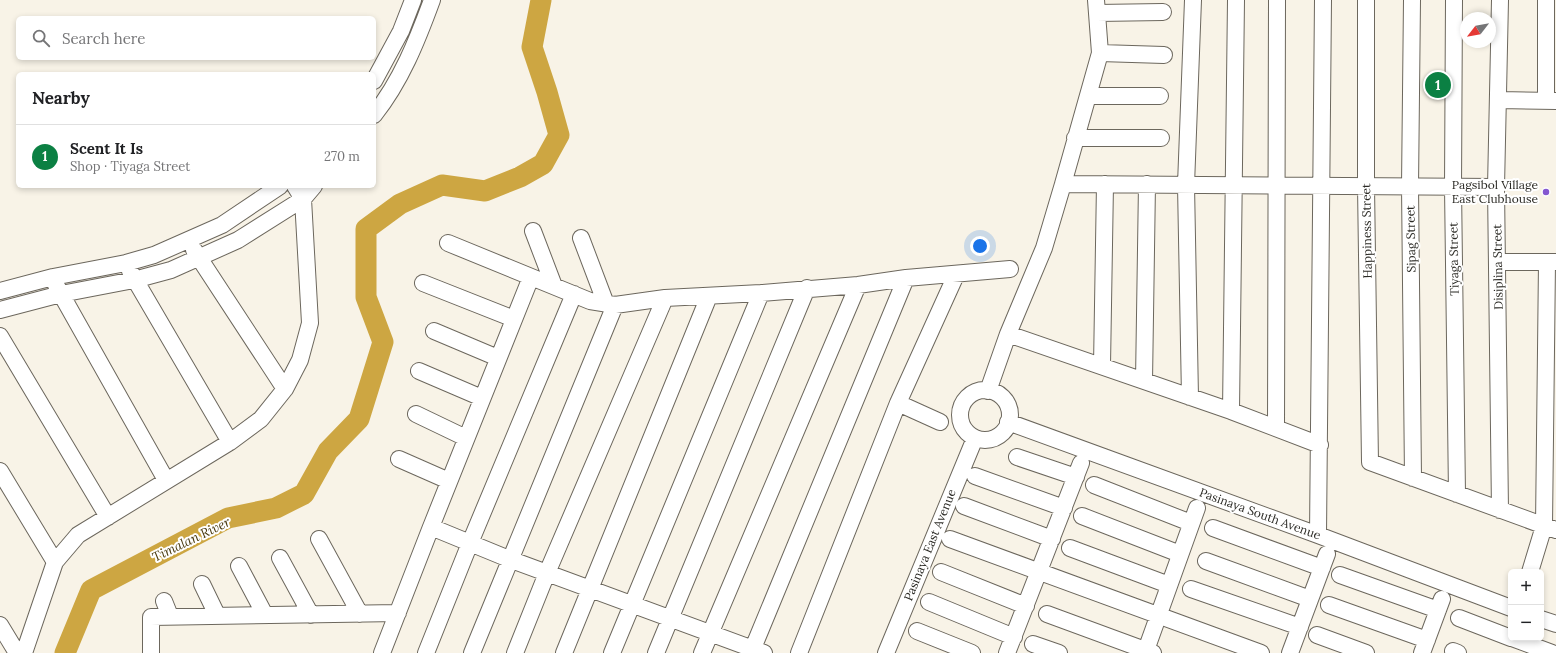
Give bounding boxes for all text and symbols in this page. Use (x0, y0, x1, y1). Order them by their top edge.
north arrow (1460, 12, 1496, 48)
search box (16, 16, 376, 60)
icon: search (30, 27, 52, 49)
text: Search here (62, 29, 145, 48)
pin: 1 (1425, 70, 1451, 100)
text: Nearby (32, 87, 90, 109)
text: Scent It Is (70, 139, 143, 158)
text: 1 (42, 148, 48, 165)
text: 270 m (324, 148, 360, 165)
text: Shop · Tiyaga Street (70, 158, 190, 175)
place label: Pagsibol Village East Clubhouse (1452, 177, 1538, 206)
street label: Happiness Street (1358, 183, 1375, 279)
marker: Pagsibol Village East Clubhouse (1541, 187, 1551, 197)
street label: Sipag Street (1402, 205, 1419, 273)
street label: Tiyaga Street (1445, 222, 1462, 296)
street label: Disiplina Street (1489, 224, 1506, 310)
your location (970, 236, 990, 256)
street label: Pasinaya South Avenue (1197, 485, 1323, 543)
street label: Pasinaya East Avenue (900, 486, 959, 603)
water label: Timalan River (149, 513, 233, 566)
map controls (1508, 569, 1544, 641)
button: + (1508, 569, 1544, 605)
button: − (1508, 605, 1544, 641)

